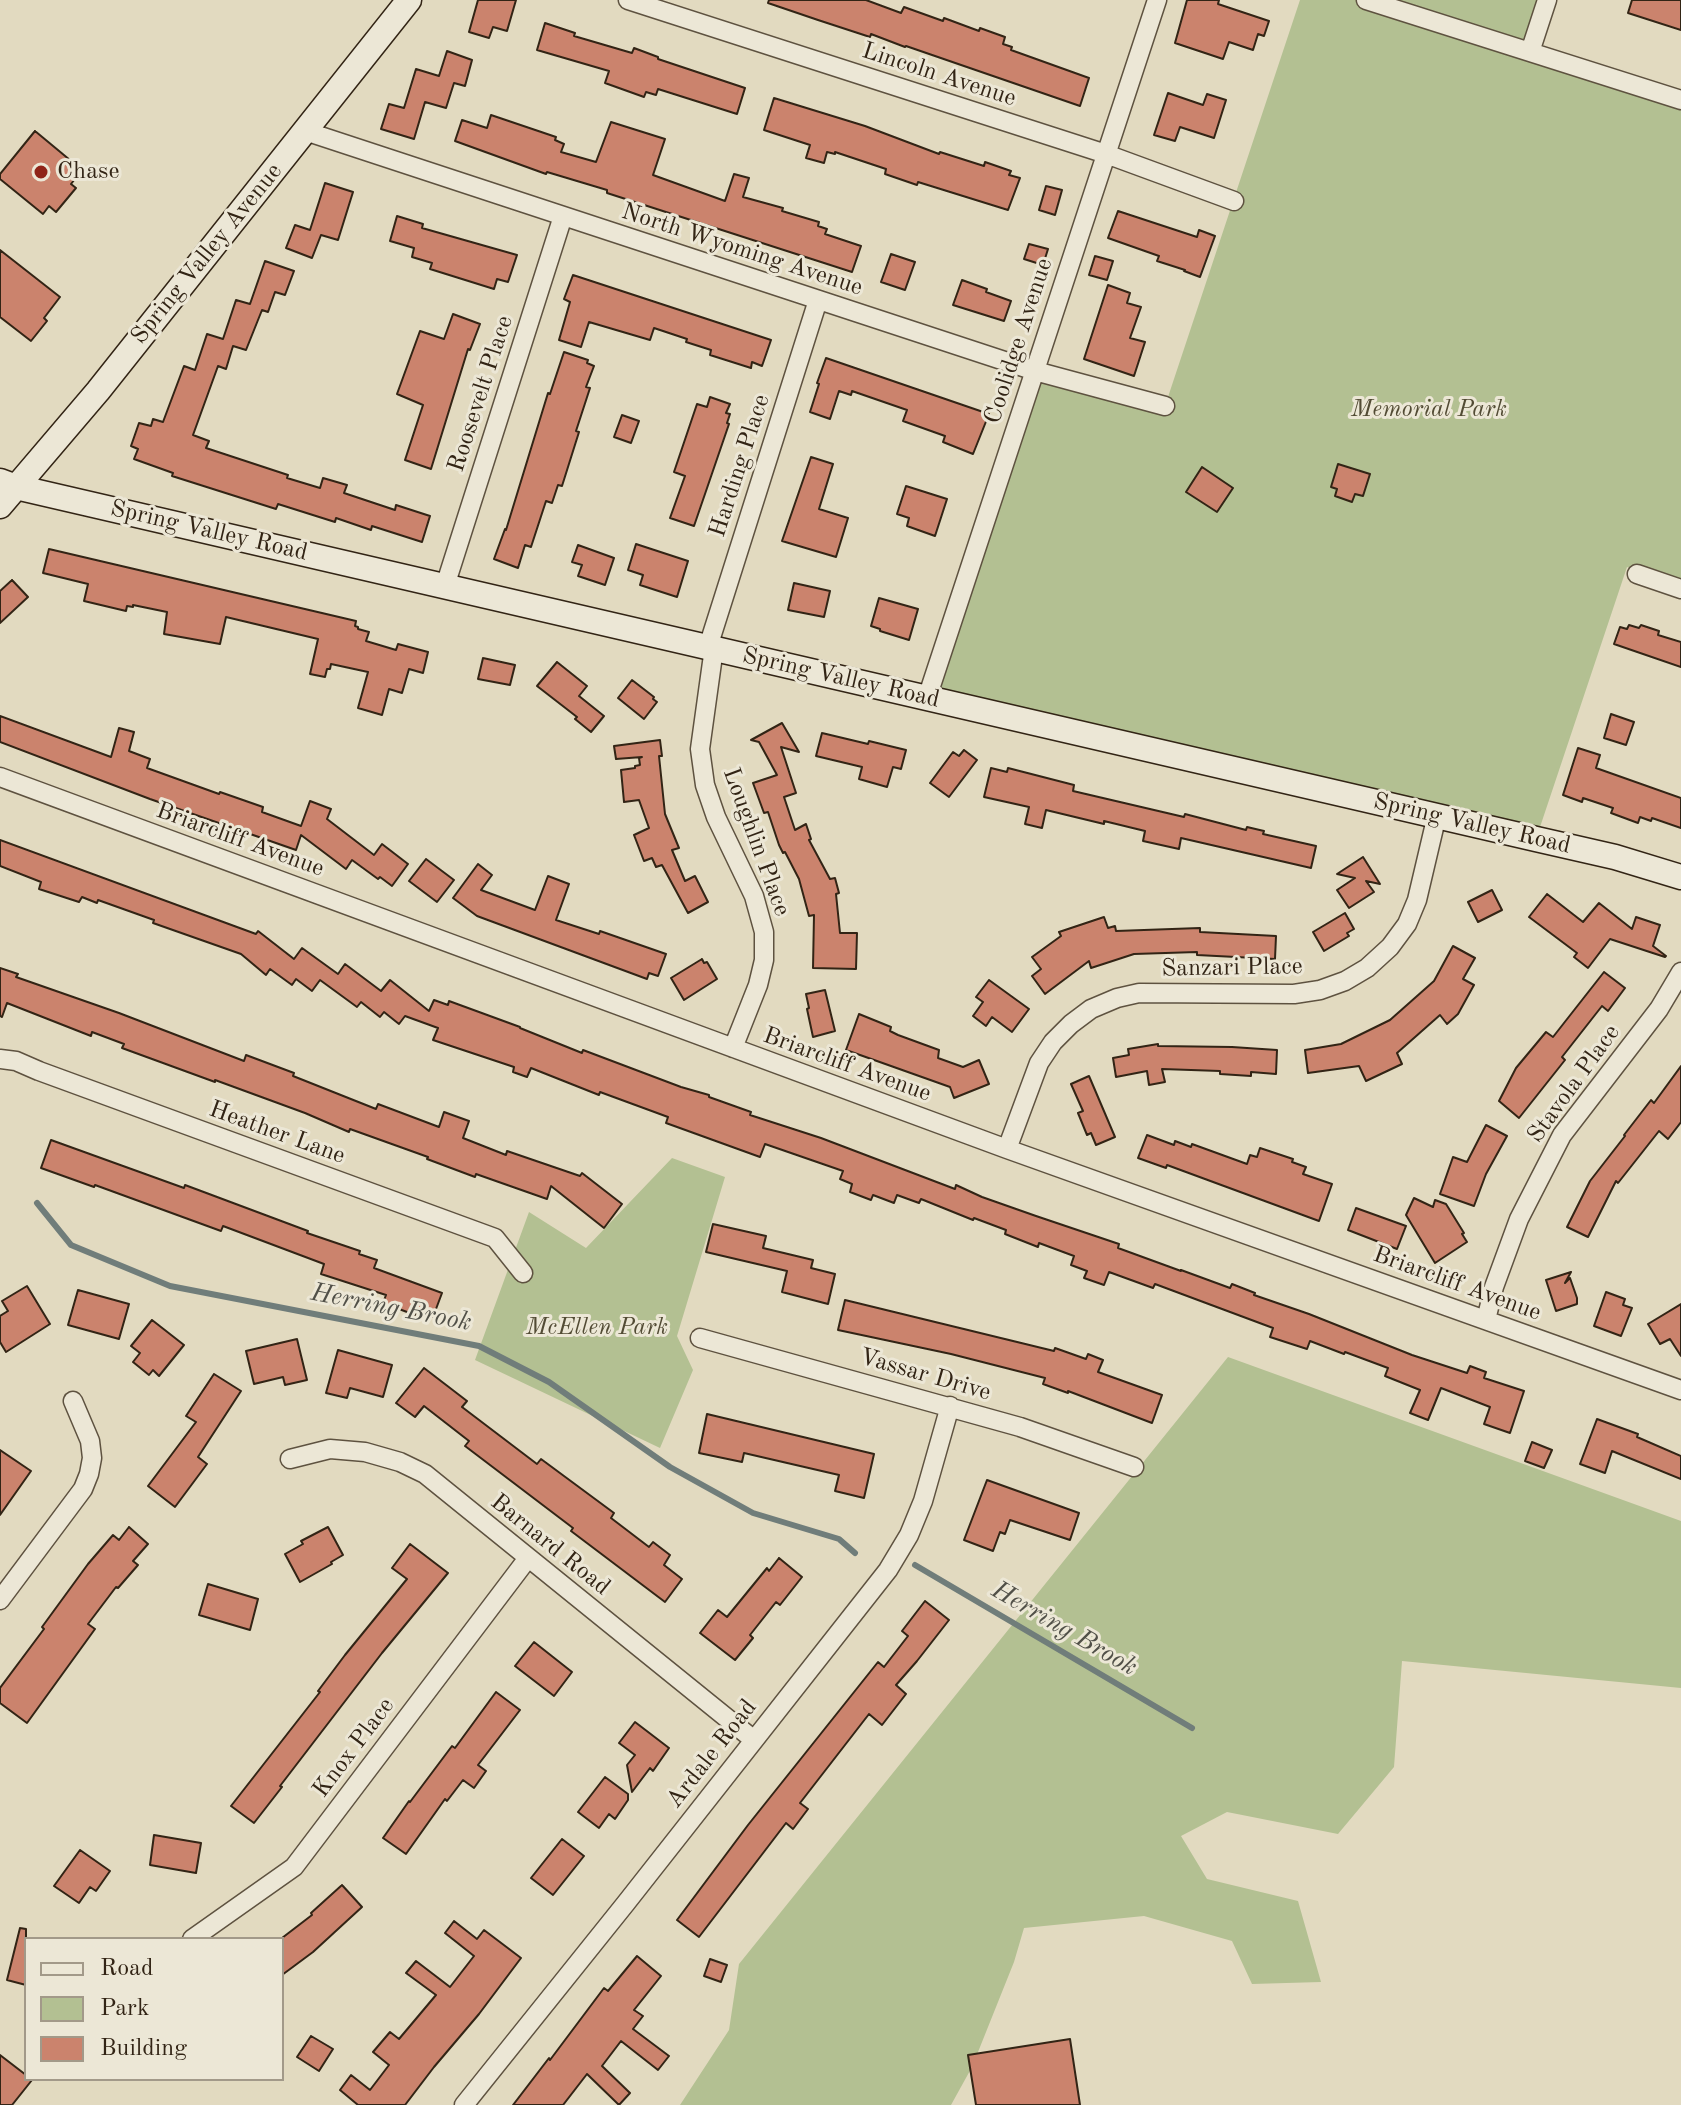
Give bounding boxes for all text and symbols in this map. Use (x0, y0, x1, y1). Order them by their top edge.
street label: Lincoln Avenue (858, 37, 1020, 113)
place label: Chase (57, 158, 119, 186)
street label: Spring Valley Avenue (125, 158, 289, 350)
marker: Chase (32, 163, 50, 181)
street label: North Wyoming Avenue (618, 197, 866, 303)
street label: Coolidge Avenue (979, 255, 1059, 427)
street label: Roosevelt Place (442, 312, 520, 476)
street label: Harding Place (703, 391, 777, 541)
park label: Memorial Park (1351, 396, 1507, 424)
street label: Spring Valley Road (108, 494, 310, 568)
street label: Spring Valley Road (740, 641, 942, 715)
street label: Loughlin Place (716, 764, 796, 920)
street label: Spring Valley Road (1371, 787, 1573, 861)
street label: Briarcliff Avenue (152, 796, 328, 884)
street label: Sanzari Place (1161, 952, 1303, 984)
street label: Stavola Place (1521, 1019, 1627, 1149)
street label: Briarcliff Avenue (759, 1021, 935, 1109)
street label: Heather Lane (205, 1095, 349, 1171)
street label: Briarcliff Avenue (1369, 1240, 1545, 1328)
water label: Herring Brook (308, 1277, 474, 1339)
park label: McEllen Park (526, 1314, 668, 1342)
street label: Vassar Drive (856, 1343, 994, 1407)
street label: Barnard Road (484, 1488, 616, 1602)
water label: Herring Brook (986, 1575, 1142, 1683)
street label: Knox Place (307, 1692, 401, 1804)
street label: Ardale Road (661, 1694, 763, 1814)
legend (24, 1937, 284, 2081)
text: Road (100, 1957, 153, 1981)
text: Park (100, 1997, 149, 2021)
text: Building (100, 2037, 187, 2061)

